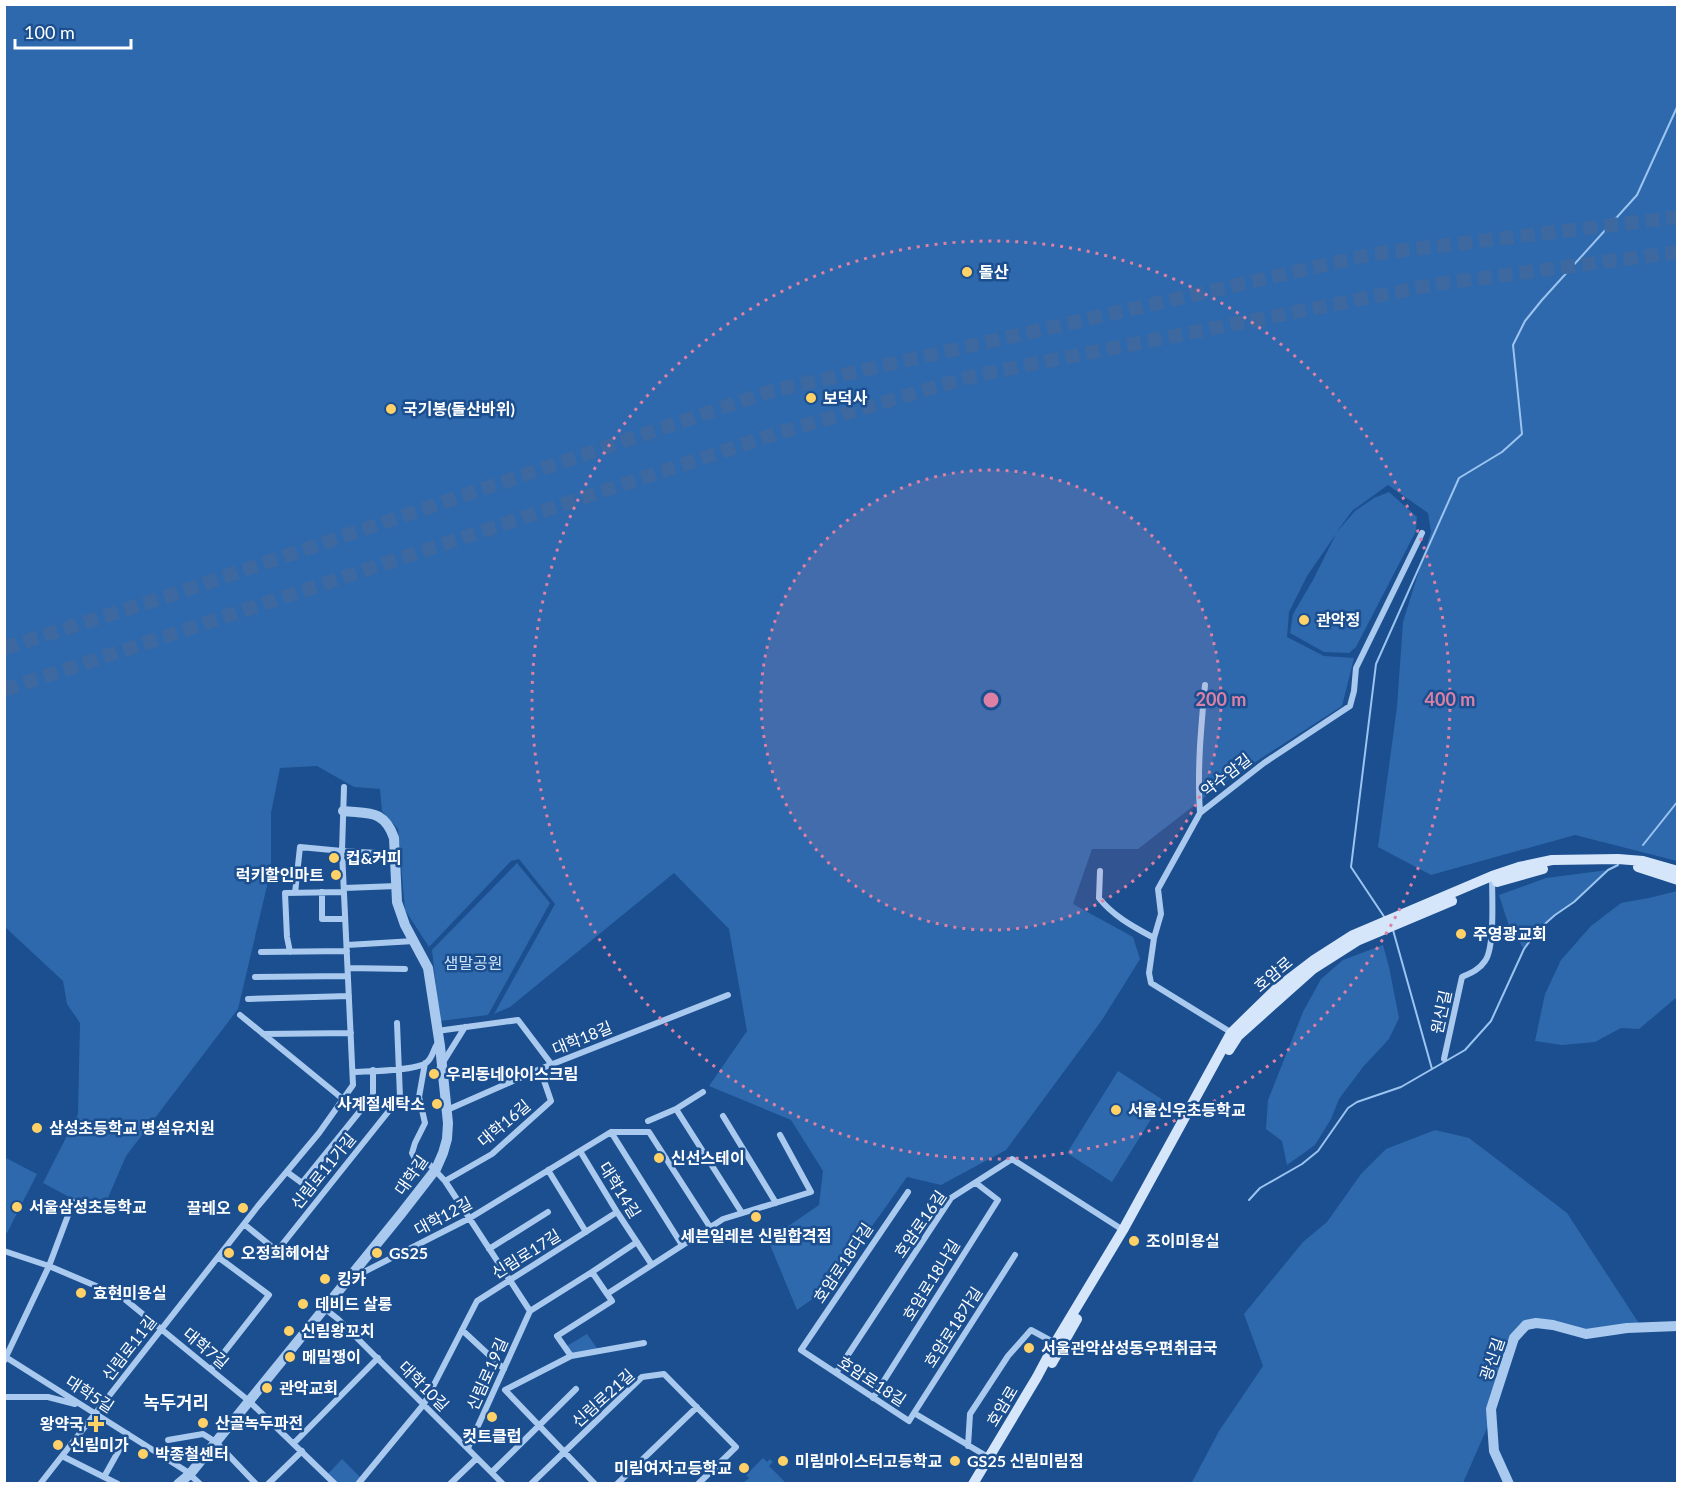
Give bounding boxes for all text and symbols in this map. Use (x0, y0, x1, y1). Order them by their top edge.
scale bar (15, 12, 130, 50)
text: 100 m (24, 21, 75, 43)
place label: 돌산 (979, 262, 1009, 281)
marker: 돌산 (960, 265, 974, 279)
place label: 보덕사 (823, 388, 867, 407)
marker: 보덕사 (804, 391, 818, 405)
place label: 국기봉(돌산바위) (403, 399, 515, 418)
marker: 국기봉(돌산바위) (384, 402, 398, 416)
place label: 관악정 (1316, 610, 1360, 629)
marker: 관악정 (1297, 613, 1311, 627)
text: 200 m (1196, 688, 1246, 710)
text: 400 m (1425, 688, 1475, 710)
centre of rings (981, 690, 1001, 710)
street label: 약수암길 (1197, 749, 1255, 800)
place label: 컵&커피 (346, 848, 402, 867)
marker: 컵&커피 (327, 851, 341, 865)
place label: 럭키할인마트 (236, 865, 324, 884)
marker: 럭키할인마트 (329, 868, 343, 882)
place label: 주영광교회 (1473, 924, 1547, 943)
marker: 주영광교회 (1454, 927, 1468, 941)
street label: 호암로 (1250, 952, 1296, 995)
park label: 샘말공원 (444, 953, 502, 972)
street label: 원신길 (1427, 988, 1454, 1035)
street label: 대학18길 (549, 1017, 614, 1058)
place label: 우리동네아이스크림 (446, 1064, 578, 1083)
marker: 우리동네아이스크림 (427, 1067, 441, 1081)
place label: 사계절세탁소 (337, 1094, 425, 1113)
street label: 대학16길 (474, 1095, 534, 1150)
marker: 사계절세탁소 (430, 1097, 444, 1111)
place label: 서울신우초등학교 (1128, 1100, 1246, 1119)
marker: 서울신우초등학교 (1109, 1103, 1123, 1117)
place label: 삼성초등학교 병설유치원 (49, 1118, 215, 1137)
marker: 삼성초등학교 병설유치원 (30, 1121, 44, 1135)
street label: 신림로11가길 (286, 1129, 359, 1212)
place label: 신선스테이 (671, 1148, 745, 1167)
street label: 대학길 (390, 1151, 431, 1198)
marker: 신선스테이 (652, 1151, 666, 1165)
street label: 대학14길 (596, 1158, 645, 1221)
street label: 호암로16길 (890, 1187, 950, 1261)
street label: 대학12길 (411, 1192, 475, 1239)
place label: 서울삼성초등학교 (29, 1197, 147, 1216)
place label: 끌레오 (187, 1198, 231, 1217)
marker: 서울삼성초등학교 (10, 1200, 24, 1214)
marker: 끌레오 (236, 1201, 250, 1215)
marker: 세븐일레븐 신림합격점 (749, 1210, 763, 1224)
street label: 호암로18다길 (809, 1219, 876, 1306)
street label: 신림로17길 (488, 1225, 564, 1282)
place label: 세븐일레븐 신림합격점 (680, 1226, 832, 1245)
place label: 조이미용실 (1146, 1231, 1220, 1250)
marker: 조이미용실 (1127, 1234, 1141, 1248)
street label: 호암로18나길 (898, 1236, 963, 1324)
place label: 오정희헤어샵 (241, 1243, 330, 1262)
place label: GS25 (389, 1243, 428, 1262)
marker: 오정희헤어샵 (222, 1246, 236, 1260)
marker: GS25 (370, 1246, 384, 1260)
place label: 킹카 (337, 1269, 367, 1288)
marker: 킹카 (318, 1272, 332, 1286)
place label: 효현미용실 (93, 1283, 167, 1302)
street label: 호암로18가길 (920, 1283, 986, 1371)
marker: 효현미용실 (74, 1286, 88, 1300)
place label: 데비드 살롱 (315, 1294, 393, 1313)
marker: 데비드 살롱 (296, 1297, 310, 1311)
street label: 신림로11길 (97, 1311, 160, 1384)
place label: 신림왕꼬치 (301, 1321, 375, 1340)
street label: 대학7길 (180, 1323, 233, 1372)
marker: 신림왕꼬치 (282, 1324, 296, 1338)
street label: 신림로19길 (462, 1335, 511, 1413)
street label: 광신길 (1475, 1335, 1508, 1383)
place label: 서울관악삼성동우편취급국 (1041, 1338, 1218, 1357)
marker: 서울관악삼성동우편취급국 (1022, 1341, 1036, 1355)
place label: 메밀쟁이 (302, 1347, 361, 1366)
marker: 메밀쟁이 (283, 1350, 297, 1364)
street label: 호암로18길 (835, 1352, 910, 1410)
street label: 대학10길 (395, 1357, 453, 1415)
street label: 신림로21길 (568, 1365, 638, 1431)
street label: 대학5길 (63, 1371, 118, 1416)
place label: 관악교회 (279, 1378, 338, 1397)
marker: 관악교회 (260, 1381, 274, 1395)
street label: 호암로 (982, 1382, 1021, 1430)
district label: 녹두거리 (143, 1391, 209, 1413)
marker: 컷트클럽 (485, 1410, 499, 1424)
place label: 산골녹두파전 (215, 1413, 303, 1432)
place label: 왕약국 (40, 1414, 84, 1433)
marker: 산골녹두파전 (196, 1416, 210, 1430)
marker: 왕약국 (89, 1417, 103, 1431)
place label: 컷트클럽 (463, 1426, 521, 1445)
place label: 신림미가 (70, 1435, 129, 1454)
marker: 신림미가 (51, 1438, 65, 1452)
place label: 박종철센터 (155, 1444, 229, 1463)
marker: 박종철센터 (136, 1447, 150, 1461)
place label: 미림마이스터고등학교 (795, 1451, 942, 1470)
place label: GS25 신림미림점 (967, 1451, 1083, 1470)
marker: 미림마이스터고등학교 (776, 1454, 790, 1468)
marker: GS25 신림미림점 (948, 1454, 962, 1468)
place label: 미림여자고등학교 (614, 1458, 732, 1477)
marker: 미림여자고등학교 (737, 1461, 751, 1475)

